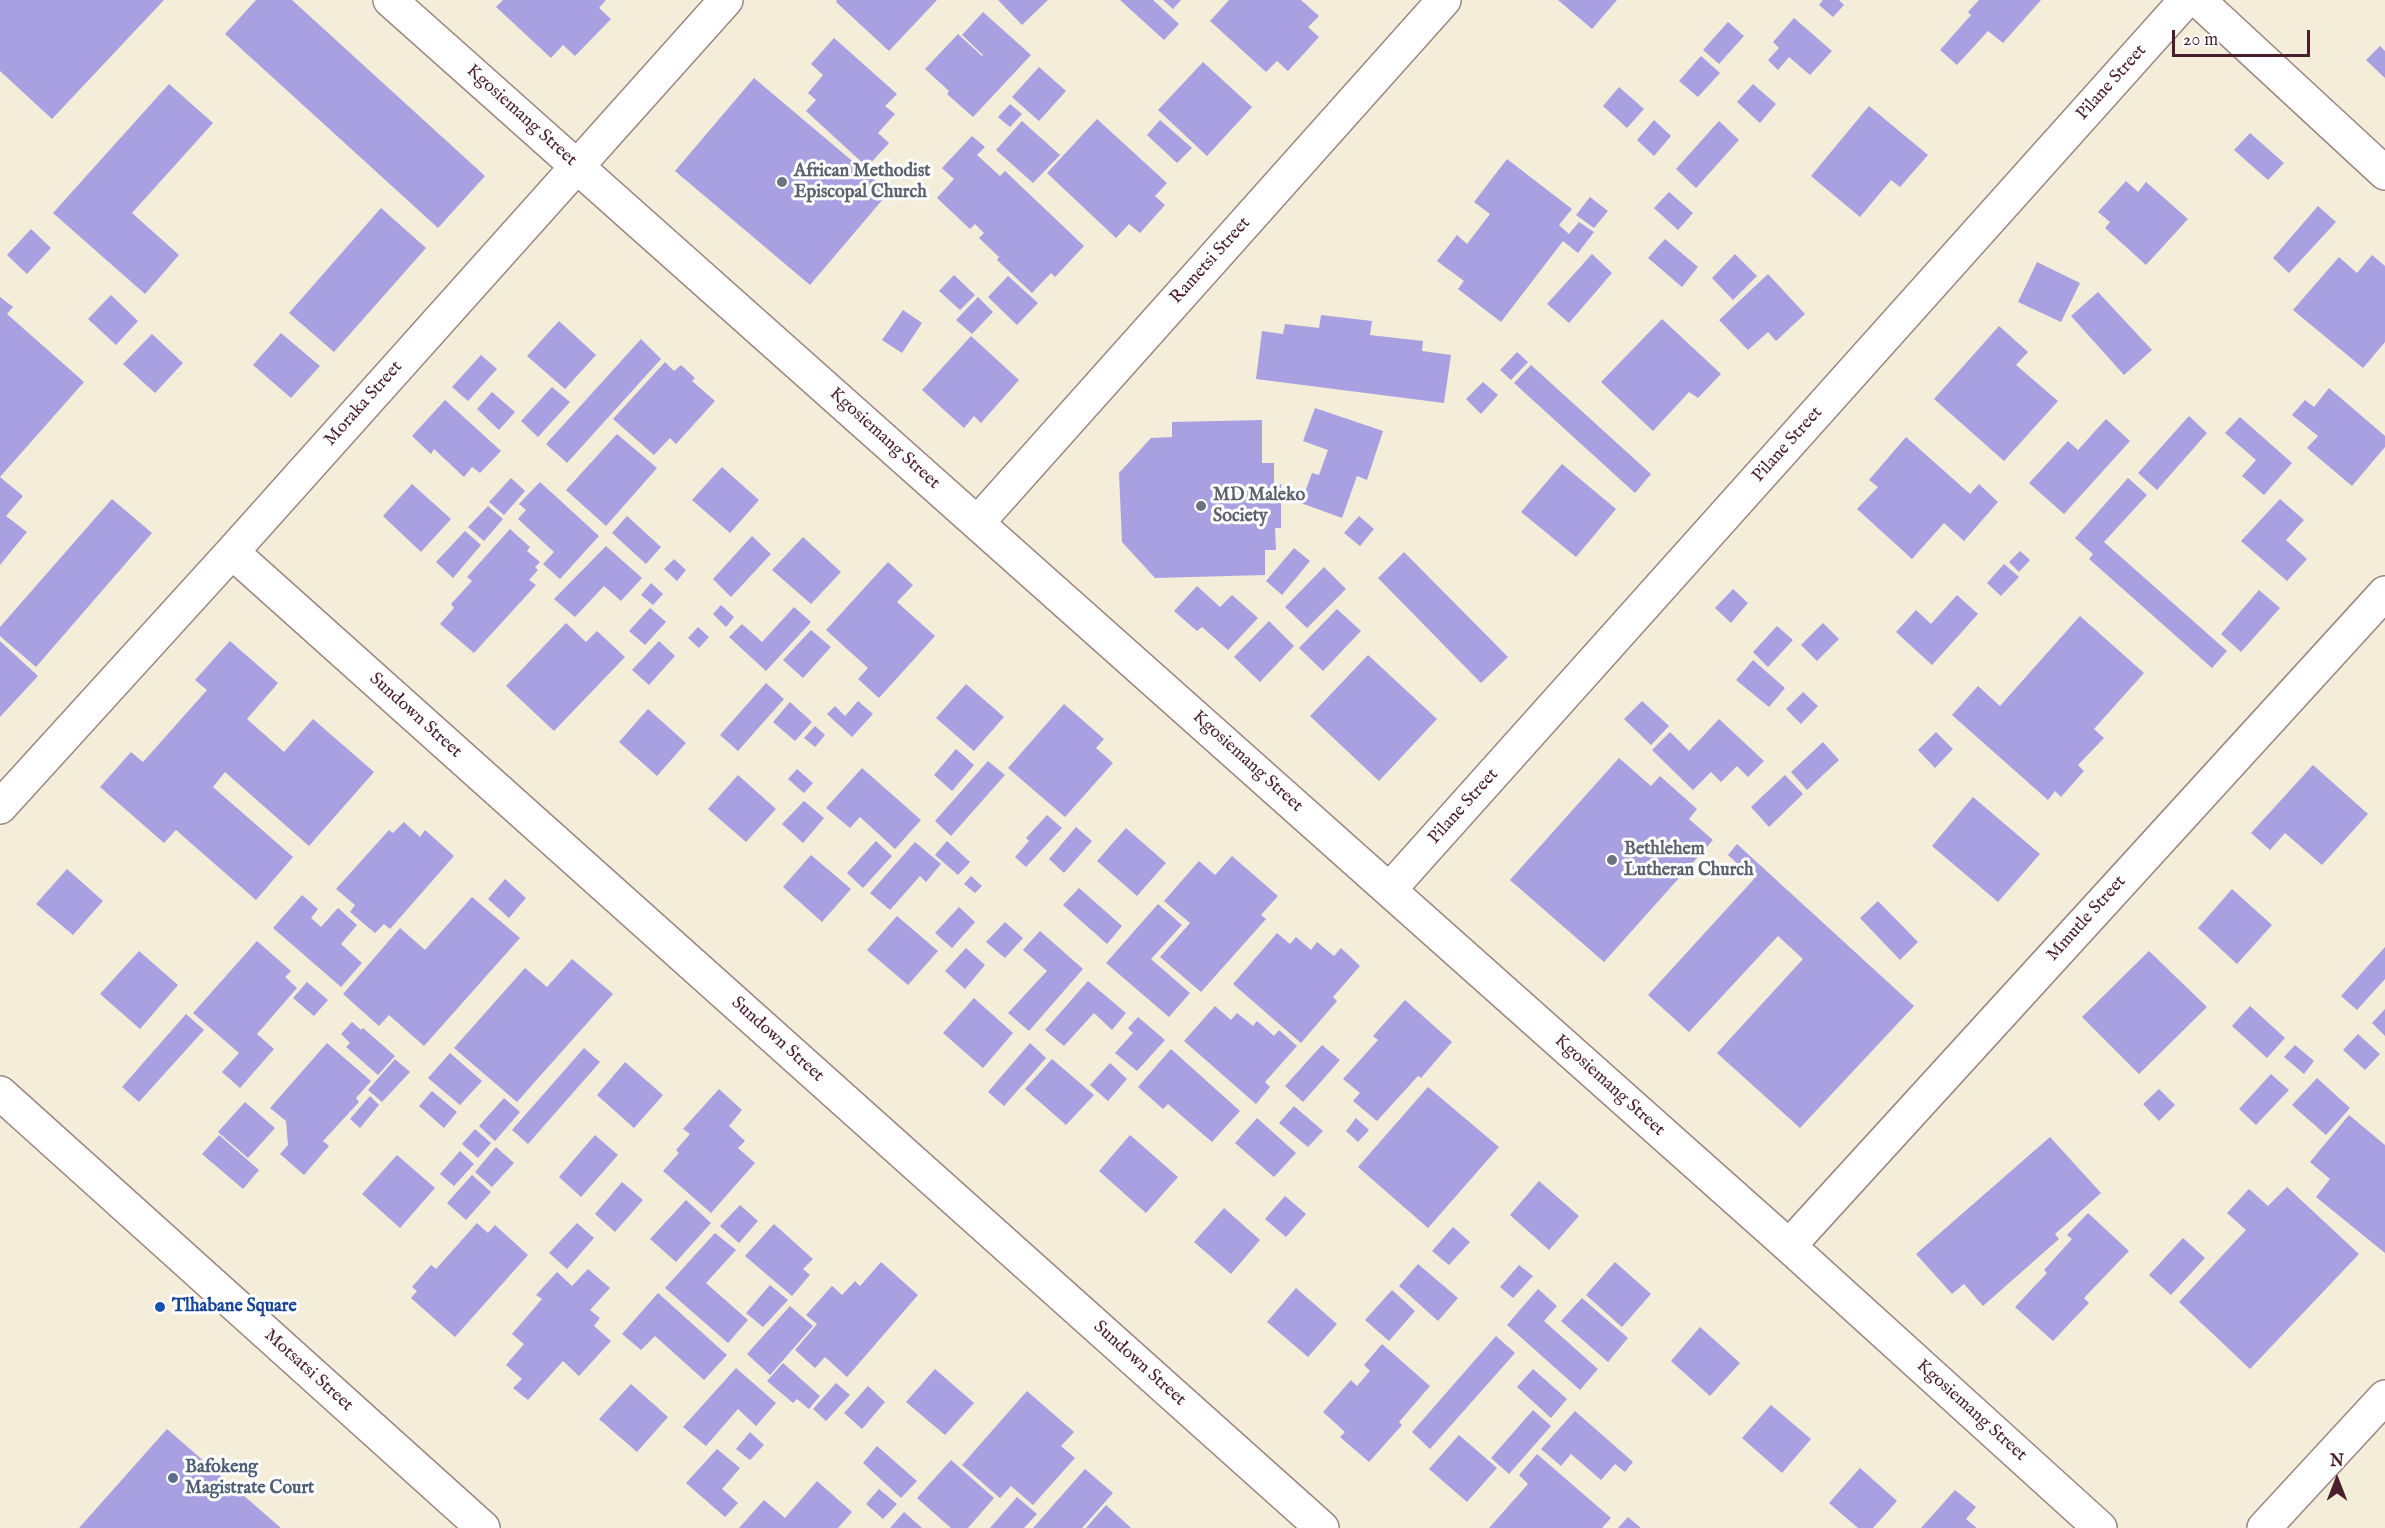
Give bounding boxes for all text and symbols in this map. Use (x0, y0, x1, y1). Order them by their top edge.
scale bar (2175, 18, 2313, 56)
text: 20 m (2183, 29, 2218, 52)
street label: Pilane Street (2072, 41, 2152, 125)
street label: Kgosiemang Street (461, 61, 581, 171)
place label: African Methodist Episcopal Church (794, 161, 930, 204)
marker: African Methodist Episcopal Church (775, 175, 789, 189)
street label: Rametsi Street (1166, 213, 1256, 309)
street label: Moraka Street (320, 357, 408, 451)
street label: Kgosiemang Street (824, 384, 944, 494)
street label: Pilane Street (1748, 403, 1828, 487)
place label: MD Maleko Society (1213, 485, 1305, 528)
marker: MD Maleko Society (1194, 499, 1208, 513)
street label: Sundown Street (364, 669, 466, 763)
street label: Kgosiemang Street (1187, 707, 1307, 817)
street label: Pilane Street (1424, 765, 1504, 849)
place label: Bethlehem Lutheran Church (1624, 839, 1754, 882)
marker: Bethlehem Lutheran Church (1605, 853, 1619, 867)
street label: Mmutle Street (2043, 872, 2131, 966)
street label: Sundown Street (726, 993, 828, 1087)
street label: Kgosiemang Street (1549, 1031, 1669, 1141)
place label: Tlhabane Square (172, 1296, 297, 1318)
marker: Tlhabane Square (153, 1300, 167, 1314)
street label: Sundown Street (1088, 1317, 1190, 1411)
street label: Motsatsi Street (259, 1325, 357, 1417)
street label: Kgosiemang Street (1911, 1356, 2031, 1466)
north arrow (2307, 1450, 2367, 1510)
text: N (2330, 1452, 2344, 1472)
place label: Bafokeng Magistrate Court (185, 1457, 314, 1500)
marker: Bafokeng Magistrate Court (166, 1471, 180, 1485)

